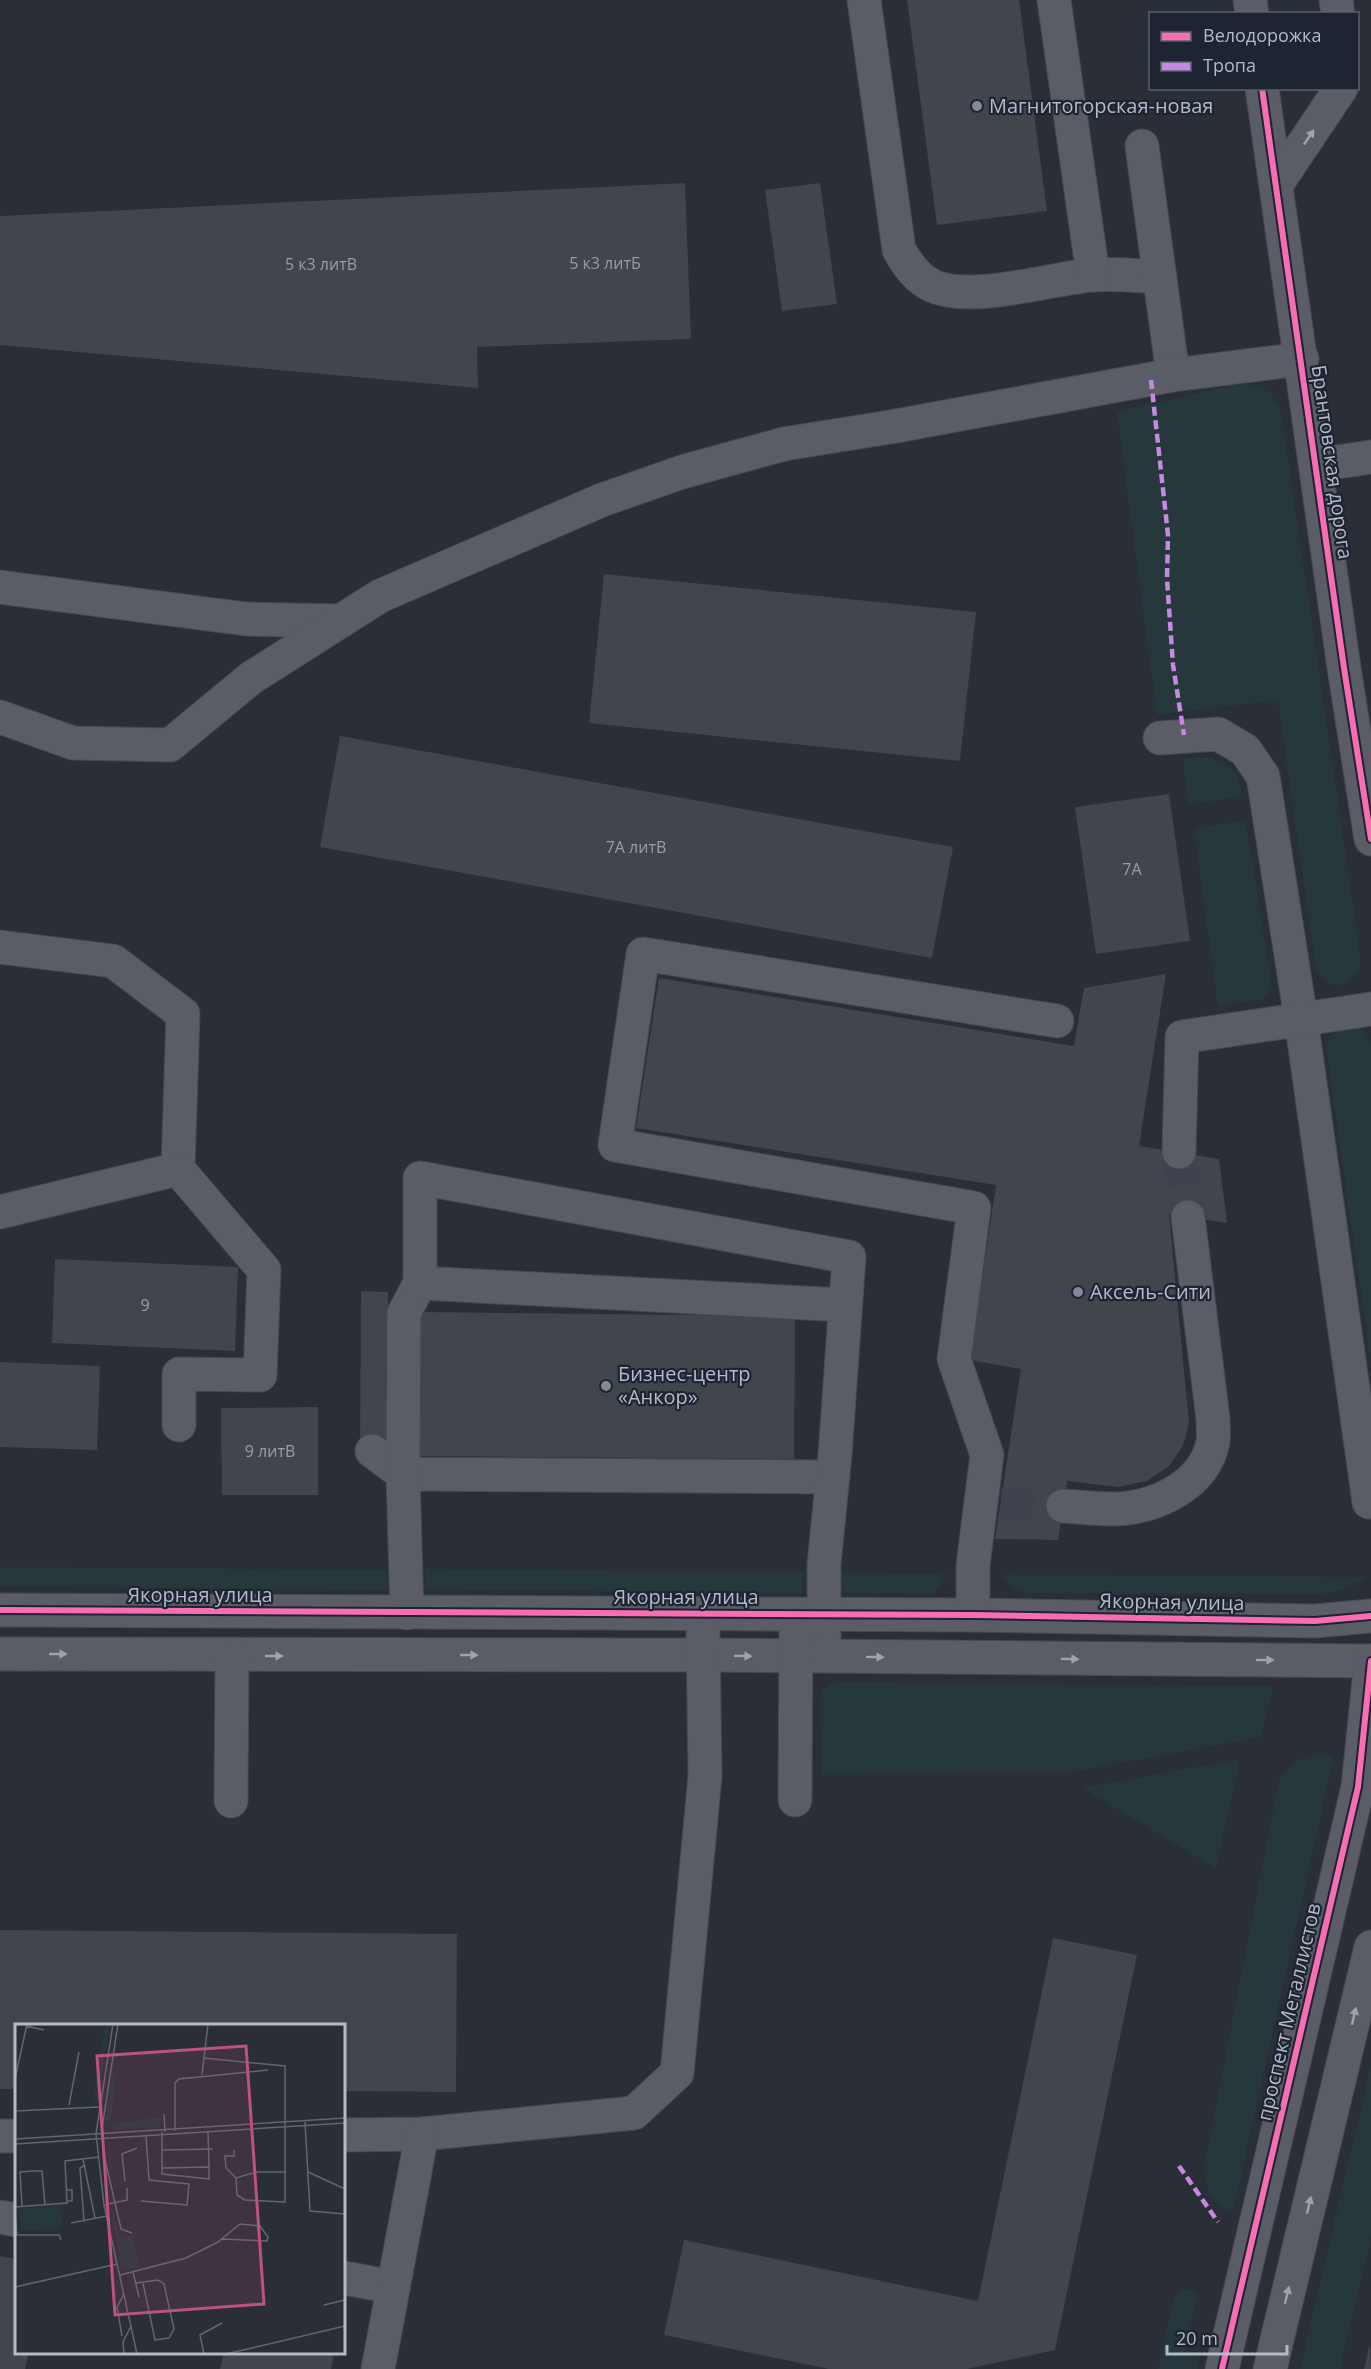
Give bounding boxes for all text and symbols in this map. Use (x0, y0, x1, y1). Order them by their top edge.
legend (1149, 12, 1359, 90)
text: Велодорожка (1203, 23, 1321, 47)
text: Тропа (1203, 53, 1256, 77)
place label: Магнитогорская-новая (989, 92, 1213, 119)
marker: Магнитогорская-новая (970, 99, 984, 113)
one-way arrow (1303, 128, 1314, 145)
house number: 5 к3 литБ (569, 252, 641, 274)
house number: 5 к3 литВ (285, 253, 357, 275)
street label: Брантовская дорога (1305, 363, 1360, 561)
house number: 7А литВ (606, 836, 666, 858)
house number: 7А (1122, 858, 1143, 880)
place label: Аксель-Сити (1090, 1278, 1211, 1305)
marker: Аксель-Сити (1071, 1285, 1085, 1299)
house number: 9 (140, 1294, 150, 1316)
place label: Бизнес-центр «Анкор» (618, 1360, 751, 1410)
marker: Бизнес-центр «Анкор» (599, 1379, 613, 1393)
house number: 9 литВ (245, 1440, 295, 1462)
street label: Якорная улица (127, 1581, 273, 1608)
street label: Якорная улица (613, 1583, 759, 1610)
street label: Якорная улица (1099, 1587, 1245, 1616)
one-way arrow (49, 1650, 68, 1659)
one-way arrow (460, 1650, 479, 1660)
one-way arrow (265, 1651, 284, 1661)
one-way arrow (733, 1651, 752, 1660)
one-way arrow (866, 1652, 885, 1662)
one-way arrow (1061, 1654, 1080, 1663)
one-way arrow (1256, 1656, 1275, 1665)
street label: проспект Металлистов (1250, 1900, 1327, 2123)
one-way arrow (1350, 2007, 1360, 2025)
inset map (15, 2024, 345, 2354)
one-way arrow (1304, 2196, 1314, 2215)
one-way arrow (1283, 2286, 1293, 2304)
scale bar (1167, 2318, 1287, 2356)
text: 20 m (1176, 2326, 1218, 2350)

